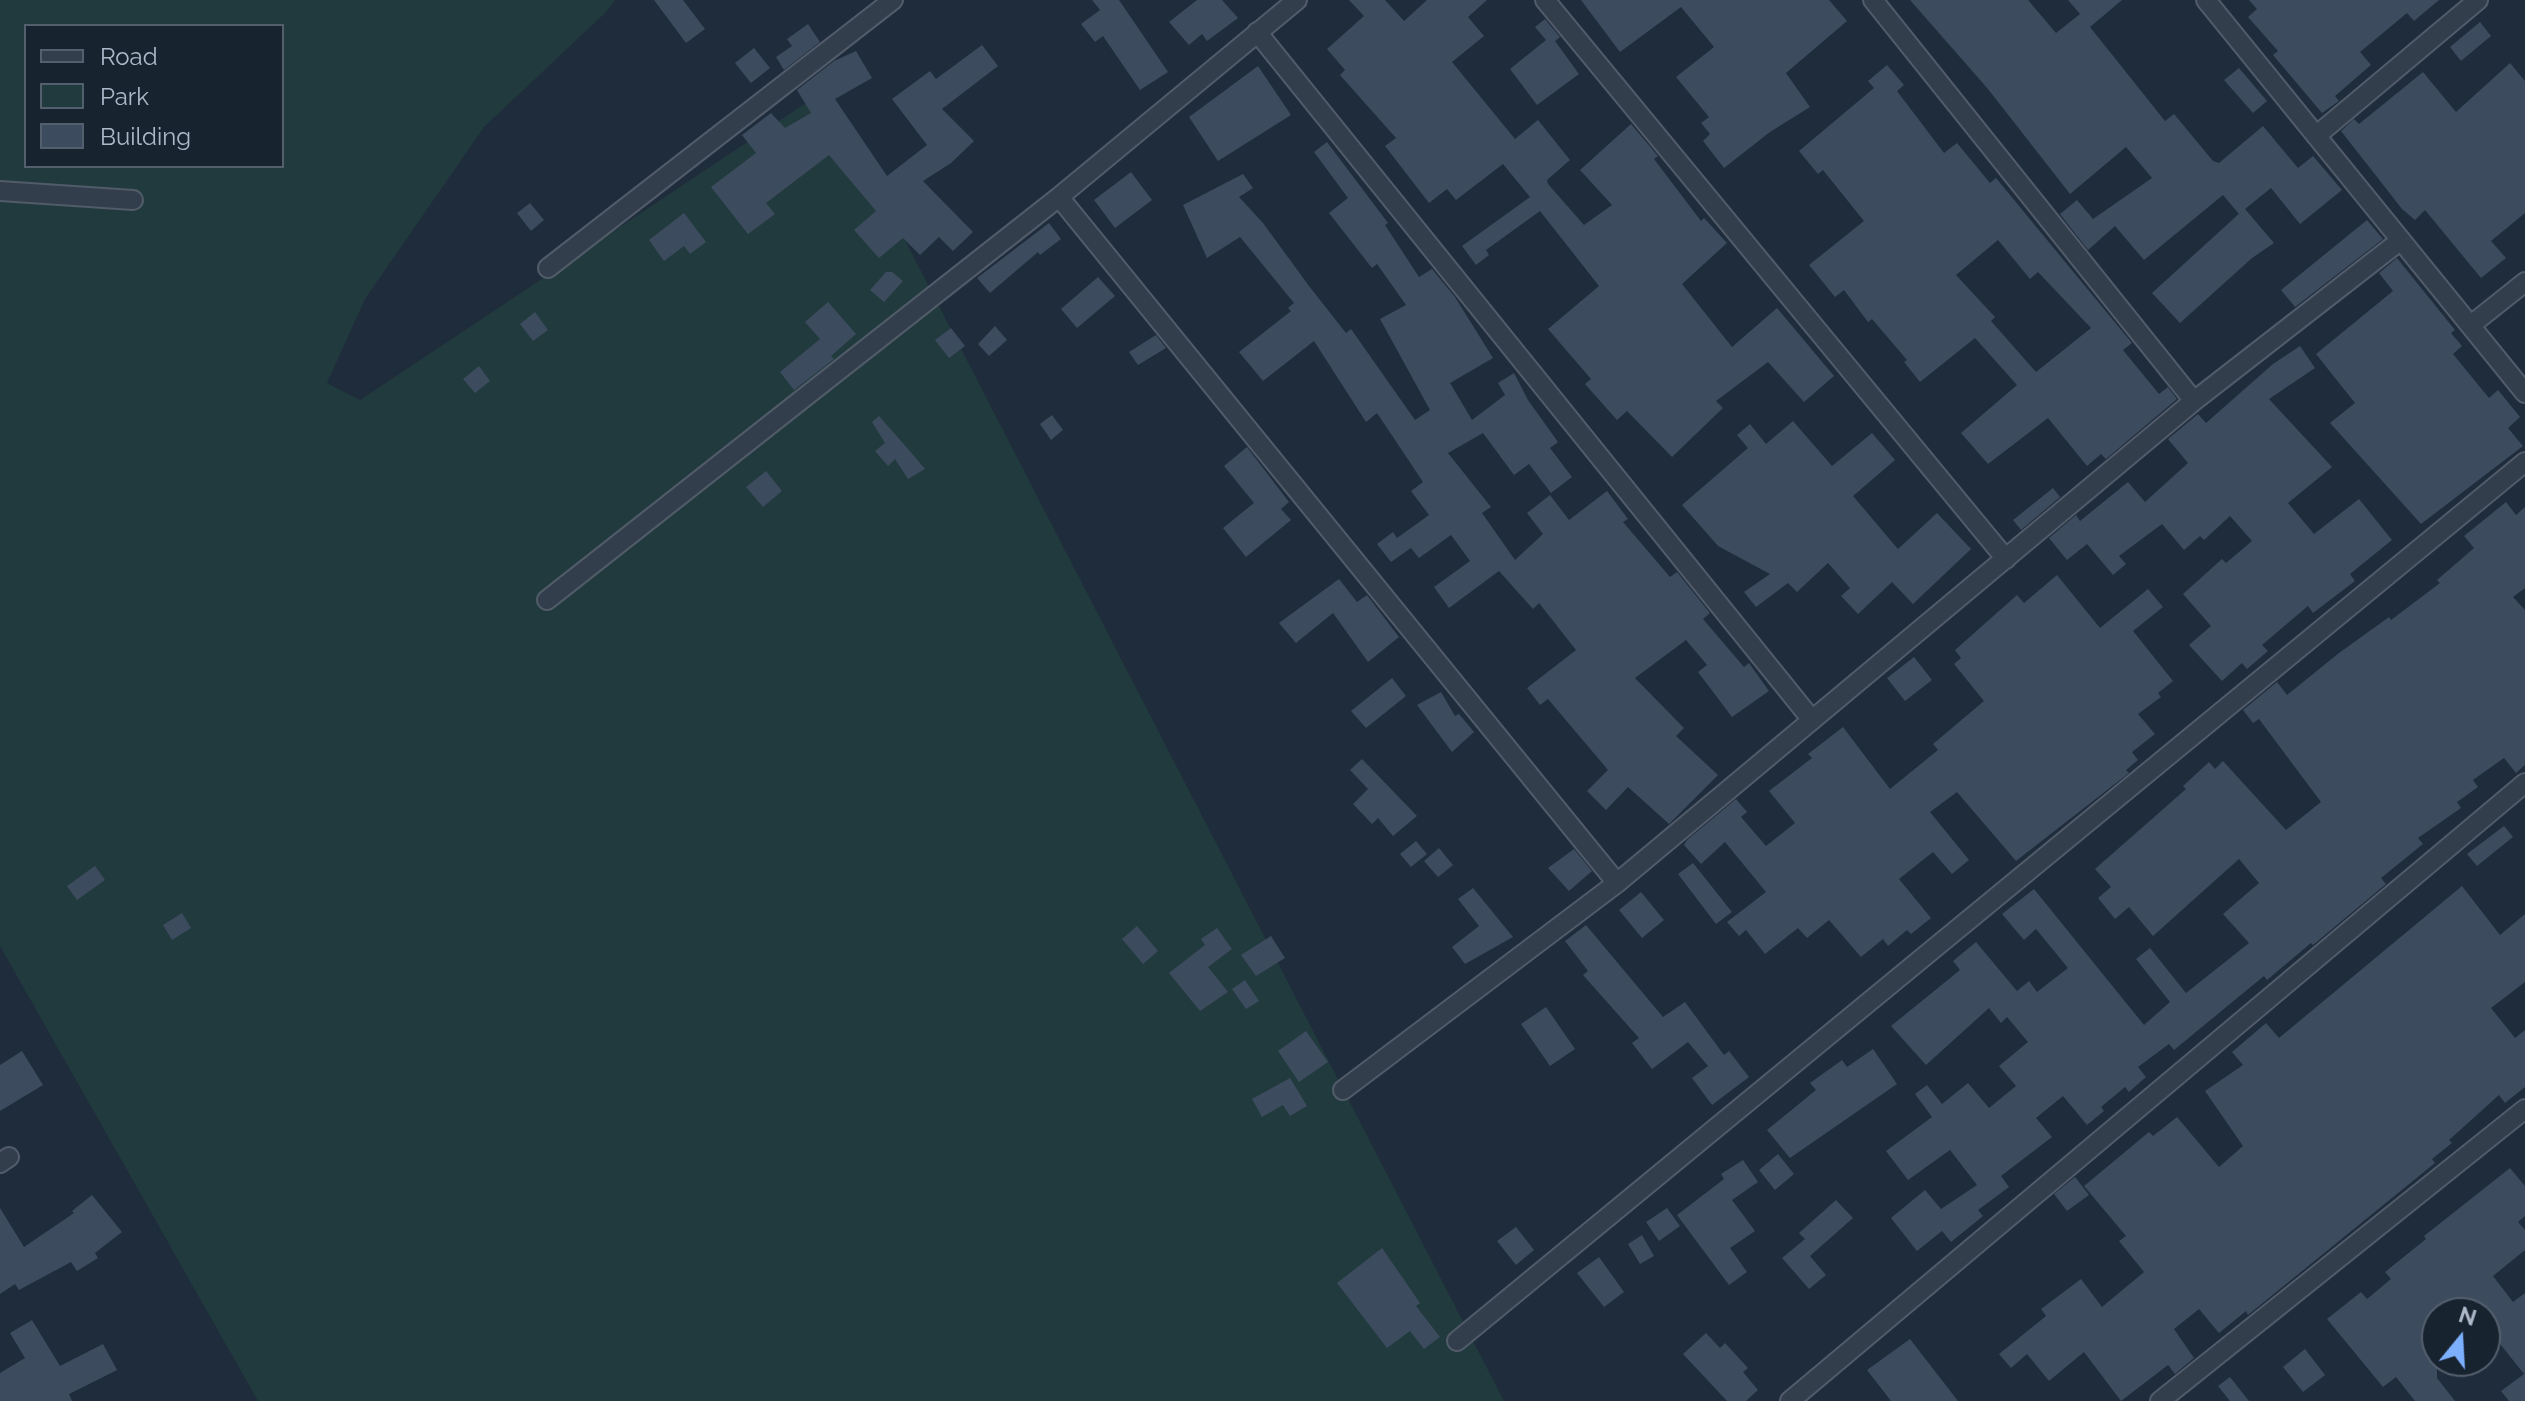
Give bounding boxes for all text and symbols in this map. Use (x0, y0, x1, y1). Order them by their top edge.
legend (24, 24, 284, 168)
text: Road (100, 42, 158, 71)
text: Park (100, 82, 149, 111)
text: Building (100, 122, 191, 151)
north arrow (2421, 1297, 2501, 1377)
text: N (2456, 1301, 2480, 1331)

